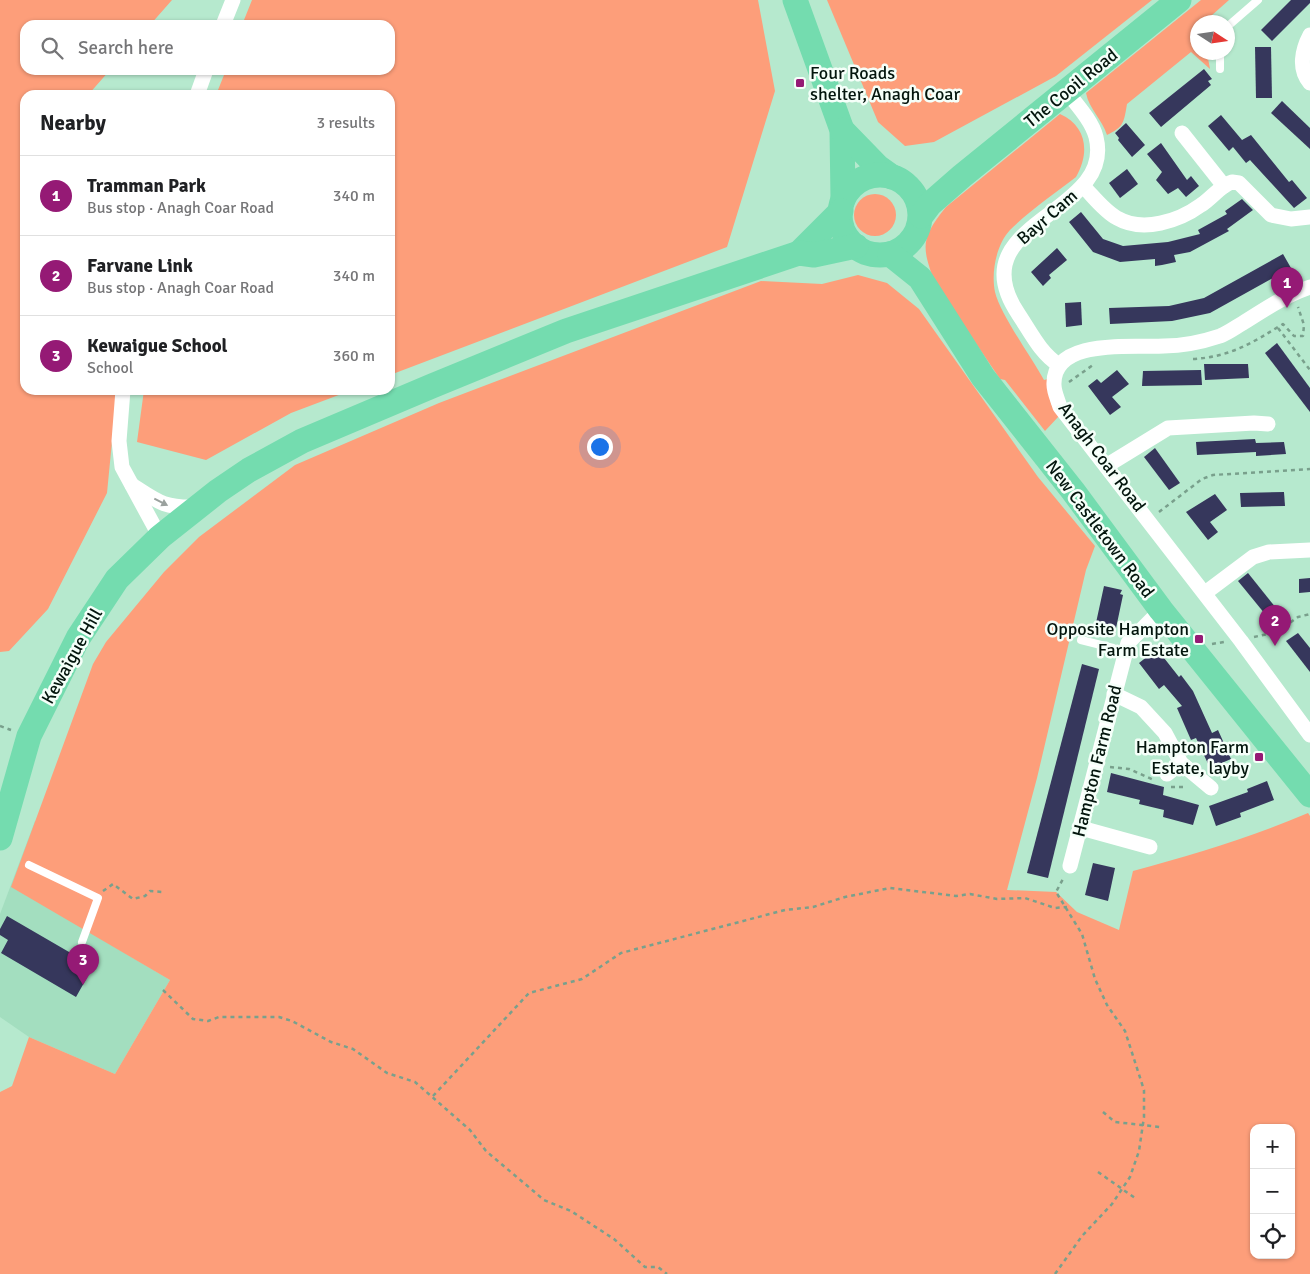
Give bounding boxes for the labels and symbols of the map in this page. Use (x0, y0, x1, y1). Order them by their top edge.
north arrow (1190, 15, 1235, 60)
street label: The Cooil Road (1020, 44, 1122, 132)
place label: Four Roads shelter, Anagh Coar (810, 62, 960, 105)
marker: Four Roads shelter, Anagh Coar (794, 77, 806, 89)
street label: Bayr Cam (1012, 185, 1082, 249)
pin: 1 (1271, 267, 1303, 308)
street label: Anagh Coar Road (1054, 398, 1150, 516)
your location (587, 434, 613, 460)
street label: New Castletown Road (1041, 456, 1159, 602)
one-way arrow (154, 498, 169, 506)
street label: Kewaigue Hill (37, 604, 107, 708)
pin: 2 (1259, 605, 1291, 646)
place label: Opposite Hampton Farm Estate (1046, 618, 1189, 661)
marker: Opposite Hampton Farm Estate (1193, 633, 1205, 645)
street label: Hampton Farm Road (1067, 683, 1127, 839)
place label: Hampton Farm Estate, layby (1136, 736, 1250, 779)
marker: Hampton Farm Estate, layby (1253, 751, 1265, 763)
pin: 3 (67, 944, 99, 985)

